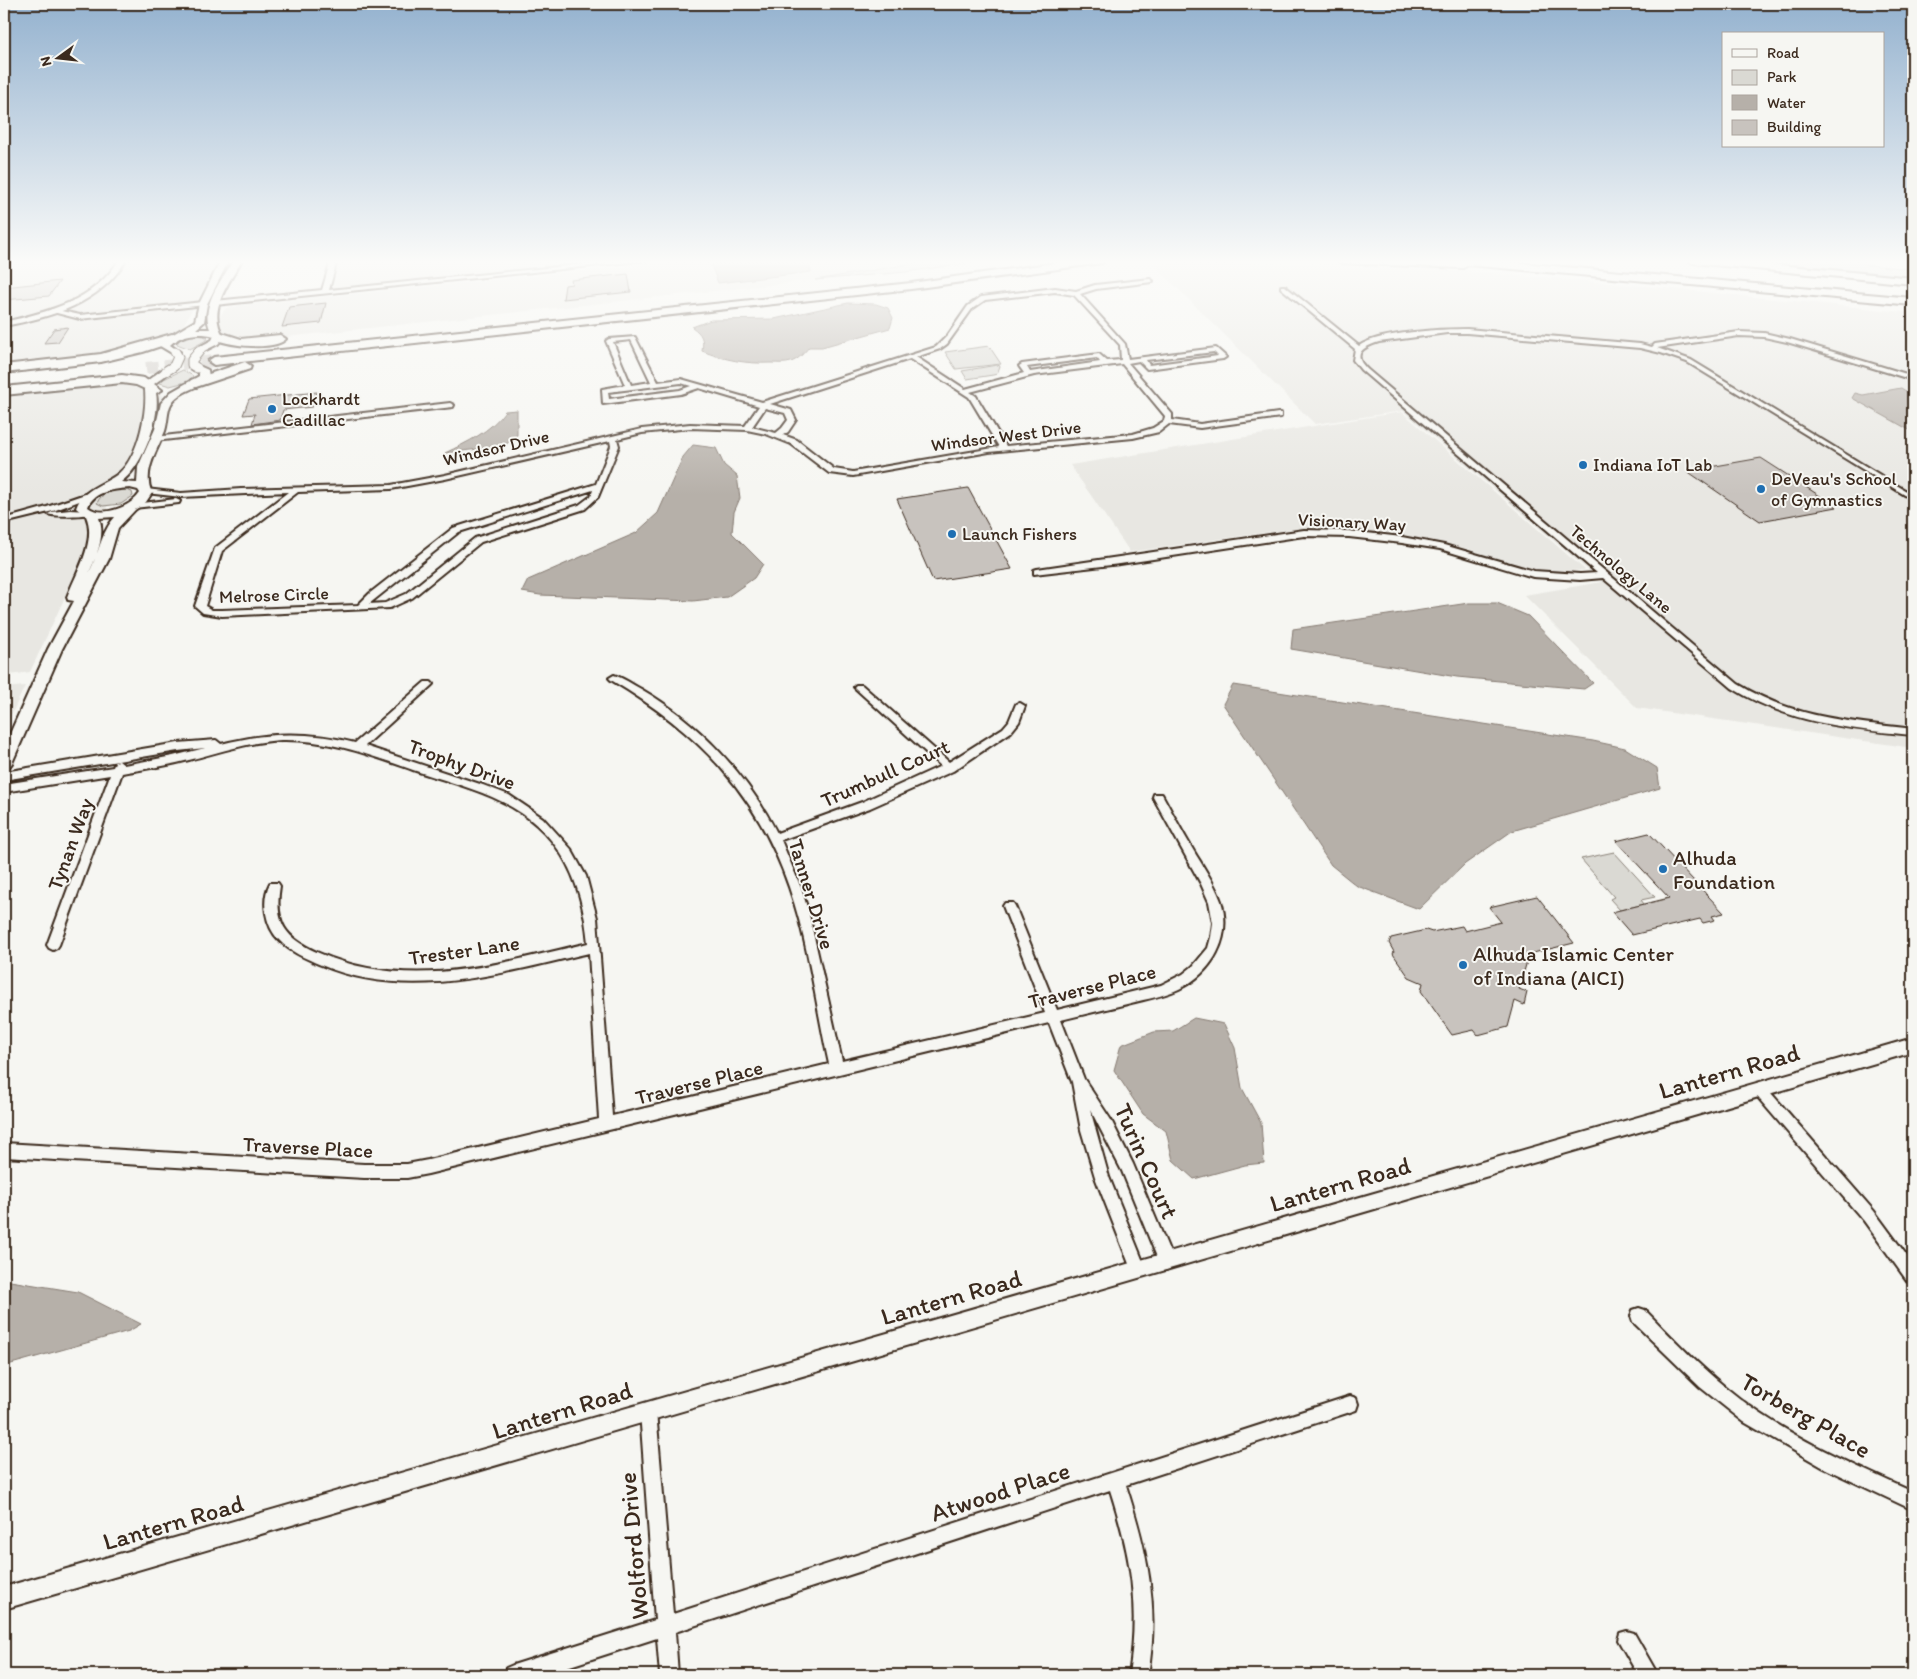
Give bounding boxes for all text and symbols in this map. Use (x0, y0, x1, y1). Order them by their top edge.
north arrow (32, 32, 82, 82)
legend (1722, 32, 1884, 148)
text: Road (1767, 44, 1800, 62)
text: N (36, 54, 55, 68)
text: Park (1767, 68, 1797, 86)
text: Water (1767, 94, 1806, 112)
text: Building (1767, 118, 1821, 136)
place label: Lockhardt Cadillac (282, 388, 360, 431)
marker: Lockhardt Cadillac (266, 403, 278, 415)
street label: Windsor West Drive (930, 416, 1082, 456)
street label: Windsor Drive (441, 425, 551, 471)
place label: Indiana IoT Lab (1593, 454, 1712, 476)
marker: Indiana IoT Lab (1577, 459, 1589, 471)
place label: DeVeau's School of Gymnastics (1771, 468, 1897, 511)
marker: DeVeau's School of Gymnastics (1755, 483, 1767, 495)
street label: Visionary Way (1297, 508, 1407, 536)
street label: Technology Lane (1565, 520, 1677, 618)
place label: Launch Fishers (962, 523, 1077, 545)
marker: Launch Fishers (946, 528, 958, 540)
street label: Melrose Circle (219, 582, 329, 608)
street label: Trophy Drive (405, 733, 519, 795)
street label: Trumbull Court (817, 733, 953, 813)
street label: Tynan Way (42, 794, 98, 894)
street label: Tanner Drive (783, 836, 841, 952)
place label: Alhuda Foundation (1673, 845, 1775, 894)
marker: Alhuda Foundation (1657, 863, 1669, 875)
street label: Trester Lane (407, 930, 521, 970)
place label: Alhuda Islamic Center of Indiana (AICI) (1473, 941, 1675, 990)
street label: Traverse Place (1026, 958, 1158, 1014)
marker: Alhuda Islamic Center of Indiana (AICI) (1457, 959, 1469, 971)
street label: Lantern Road (1655, 1036, 1803, 1105)
street label: Traverse Place (633, 1054, 765, 1110)
street label: Turin Court (1108, 1099, 1186, 1223)
street label: Traverse Place (242, 1131, 374, 1163)
street label: Lantern Road (1266, 1149, 1414, 1218)
street label: Lantern Road (877, 1262, 1025, 1331)
street label: Torberg Place (1735, 1366, 1877, 1464)
street label: Lantern Road (488, 1374, 636, 1446)
street label: Atwood Place (927, 1454, 1073, 1528)
street label: Wolford Drive (612, 1471, 654, 1621)
street label: Lantern Road (99, 1487, 247, 1556)

